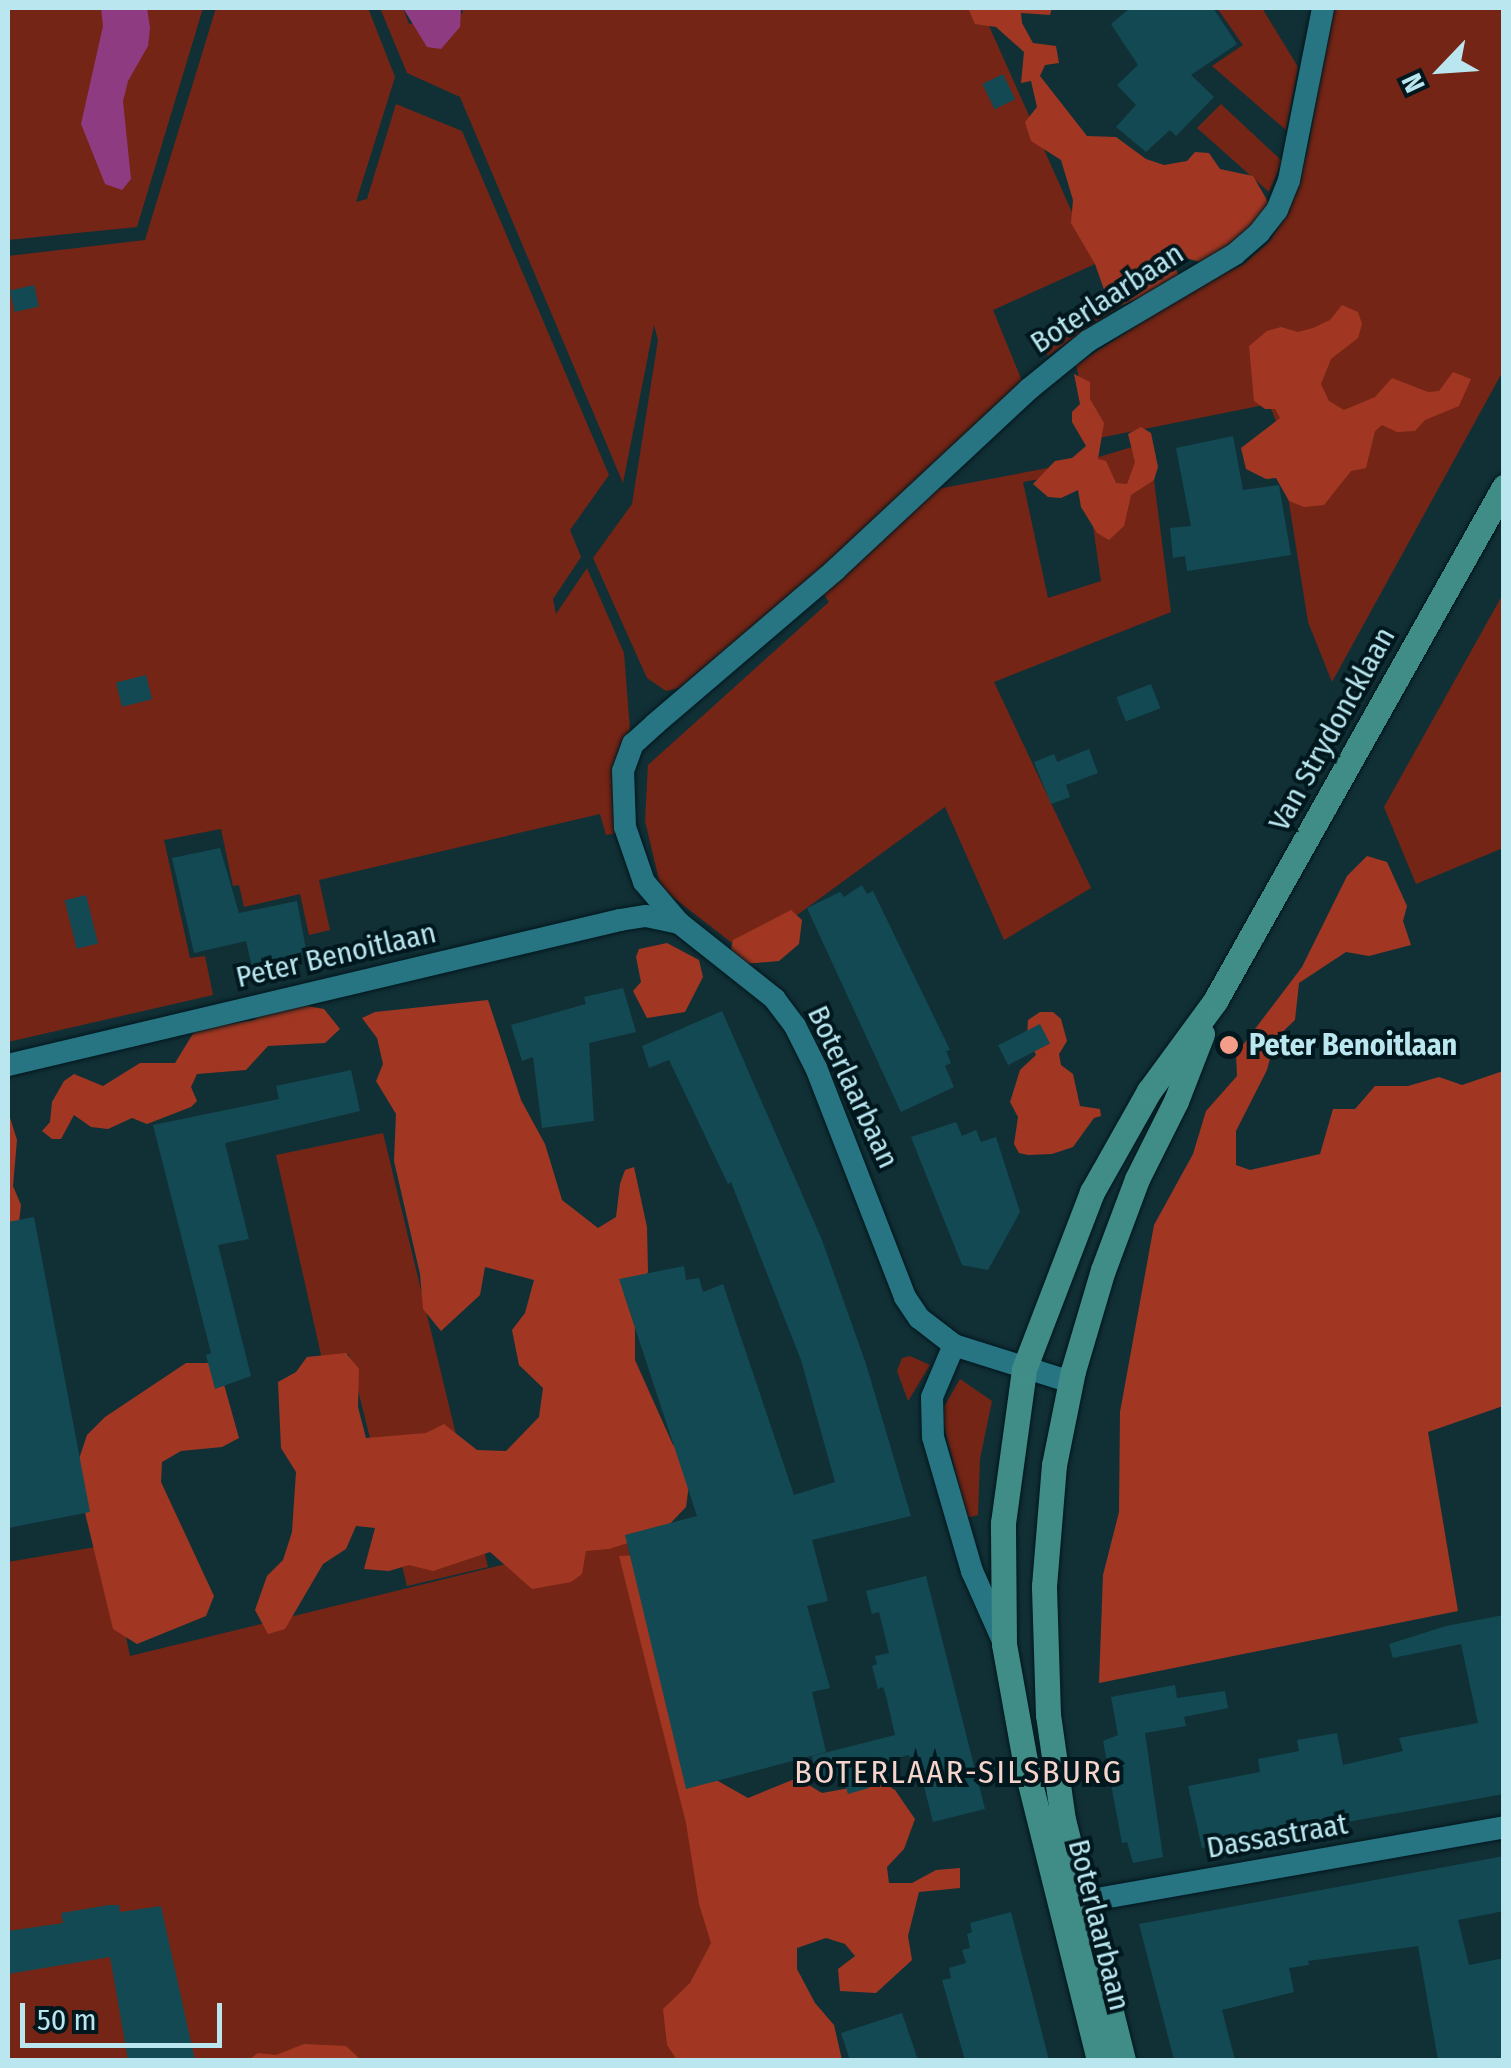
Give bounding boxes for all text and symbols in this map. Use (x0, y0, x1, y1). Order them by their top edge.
north arrow (1391, 20, 1491, 120)
text: N (1395, 68, 1432, 97)
street label: Boterlaarbaan (1024, 235, 1190, 361)
street label: Van Strydoncklaan (1261, 621, 1403, 837)
street label: Peter Benoitlaan (233, 915, 439, 995)
street label: Boterlaarbaan (800, 1000, 906, 1174)
place label: Peter Benoitlaan (1249, 1027, 1457, 1063)
marker: Peter Benoitlaan (1218, 1034, 1240, 1056)
district label: BOTERLAAR-SILSBURG (794, 1753, 1124, 1791)
street label: Dassastraat (1204, 1806, 1350, 1866)
street label: Boterlaarbaan (1060, 1836, 1138, 2014)
scale bar (25, 1983, 228, 2045)
text: 50 m (37, 2002, 97, 2038)

